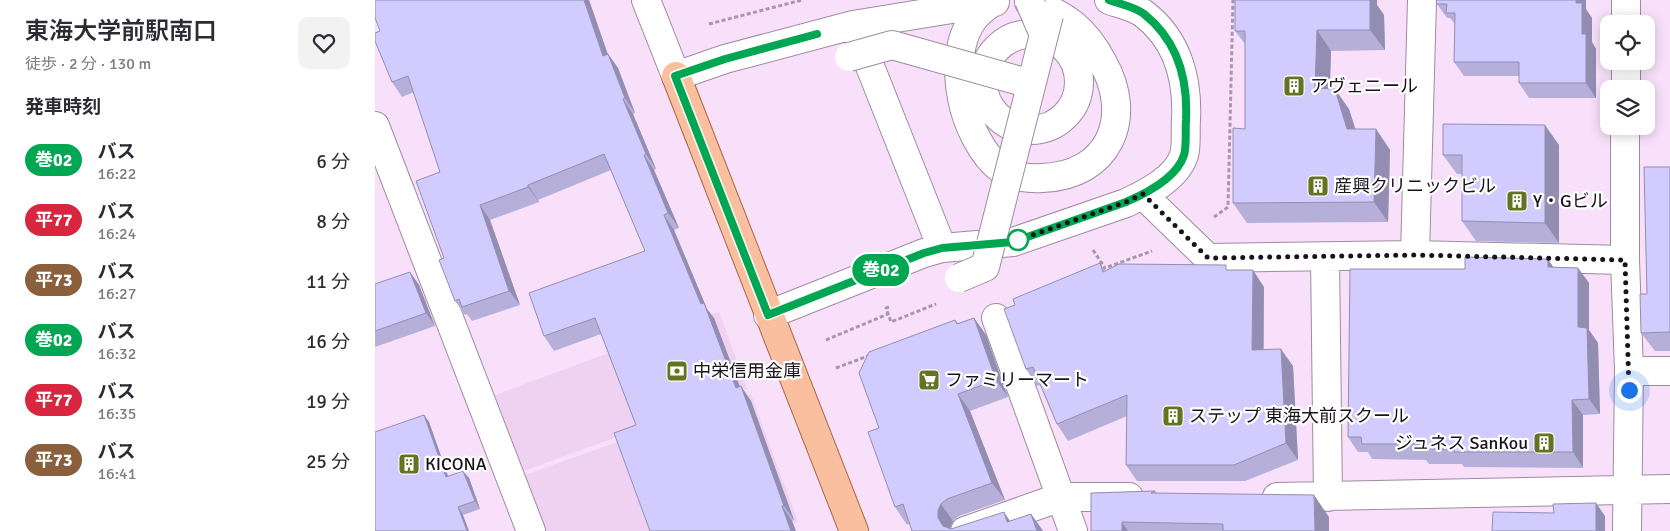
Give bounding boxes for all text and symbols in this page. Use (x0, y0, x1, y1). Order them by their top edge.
map controls (1600, 15, 1655, 135)
button: locate (1600, 15, 1655, 70)
text: 東海大学前駅南口 (25, 16, 217, 46)
button: heart (298, 17, 350, 69)
text: 徒歩 · 2 分 · 130 m (25, 54, 151, 74)
building icon: アヴェニール (1282, 74, 1306, 98)
place label: アヴェニール (1310, 75, 1418, 97)
button: layers (1600, 80, 1655, 135)
text: 発車時刻 (25, 95, 101, 119)
text: バス (97, 140, 135, 164)
text: 巻02 (35, 149, 72, 171)
text: 6 分 (317, 150, 350, 174)
text: 16:22 (97, 164, 136, 184)
building icon: 産興クリニックビル (1306, 174, 1330, 198)
place label: 産興クリニックビル (1334, 175, 1496, 197)
building icon: Y・Gビル (1505, 189, 1529, 213)
place label: Y・Gビル (1533, 190, 1608, 212)
text: バス (97, 200, 135, 224)
text: 平77 (35, 209, 72, 231)
text: 8 分 (317, 210, 350, 234)
text: 16:24 (97, 224, 136, 244)
unlabelled marker (1007, 229, 1029, 251)
line badge: 巻02 (852, 254, 910, 286)
text: 巻02 (862, 259, 900, 281)
text: バス (97, 260, 135, 284)
text: 平73 (35, 269, 72, 291)
text: 11 分 (306, 270, 350, 294)
text: 16:27 (97, 284, 136, 304)
text: バス (97, 320, 135, 344)
text: 巻02 (35, 329, 72, 351)
text: 16 分 (306, 330, 350, 354)
text: 16:32 (97, 344, 136, 364)
bank icon: 中栄信用金庫 (665, 359, 689, 383)
place label: 中栄信用金庫 (693, 360, 801, 382)
supermarket icon: ファミリーマート (917, 368, 941, 392)
place label: ファミリーマート (945, 369, 1089, 391)
your location (1617, 378, 1642, 403)
text: バス (97, 380, 135, 404)
text: 平77 (35, 389, 72, 411)
text: 19 分 (306, 390, 350, 414)
text: 16:35 (97, 404, 136, 424)
building icon: ステップ 東海大前スクール (1161, 404, 1185, 428)
place label: ステップ 東海大前スクール (1189, 405, 1409, 427)
building icon: ジュネス SanKou (1532, 431, 1556, 455)
place label: ジュネス SanKou (1395, 432, 1528, 454)
text: バス (97, 440, 135, 464)
text: 平73 (35, 449, 72, 471)
text: 25 分 (306, 450, 350, 474)
building icon: KICONA (397, 452, 421, 476)
place label: KICONA (425, 453, 487, 475)
text: 16:41 (97, 464, 136, 484)

